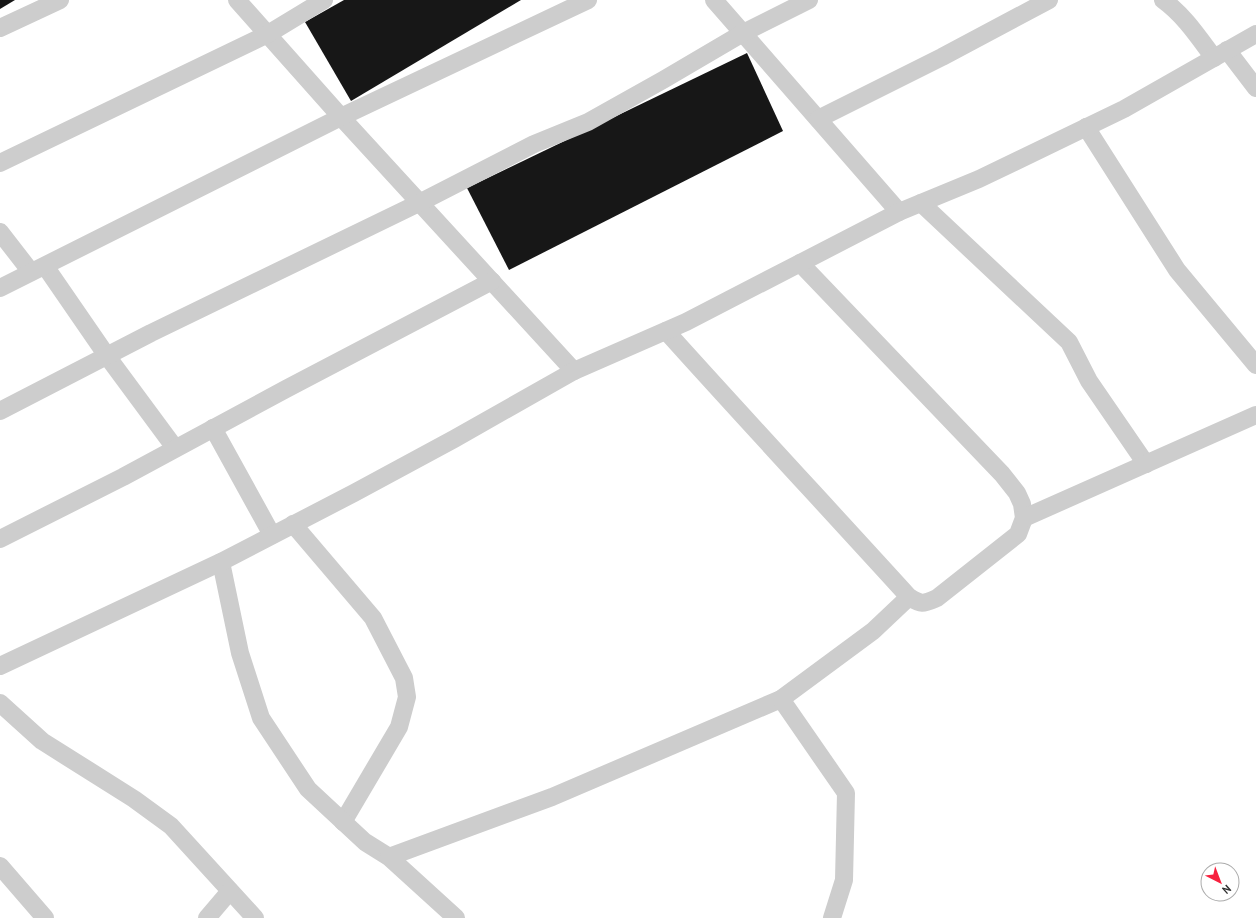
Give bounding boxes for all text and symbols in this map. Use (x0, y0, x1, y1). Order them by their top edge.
north arrow (1200, 862, 1240, 902)
text: N (1219, 882, 1234, 897)

